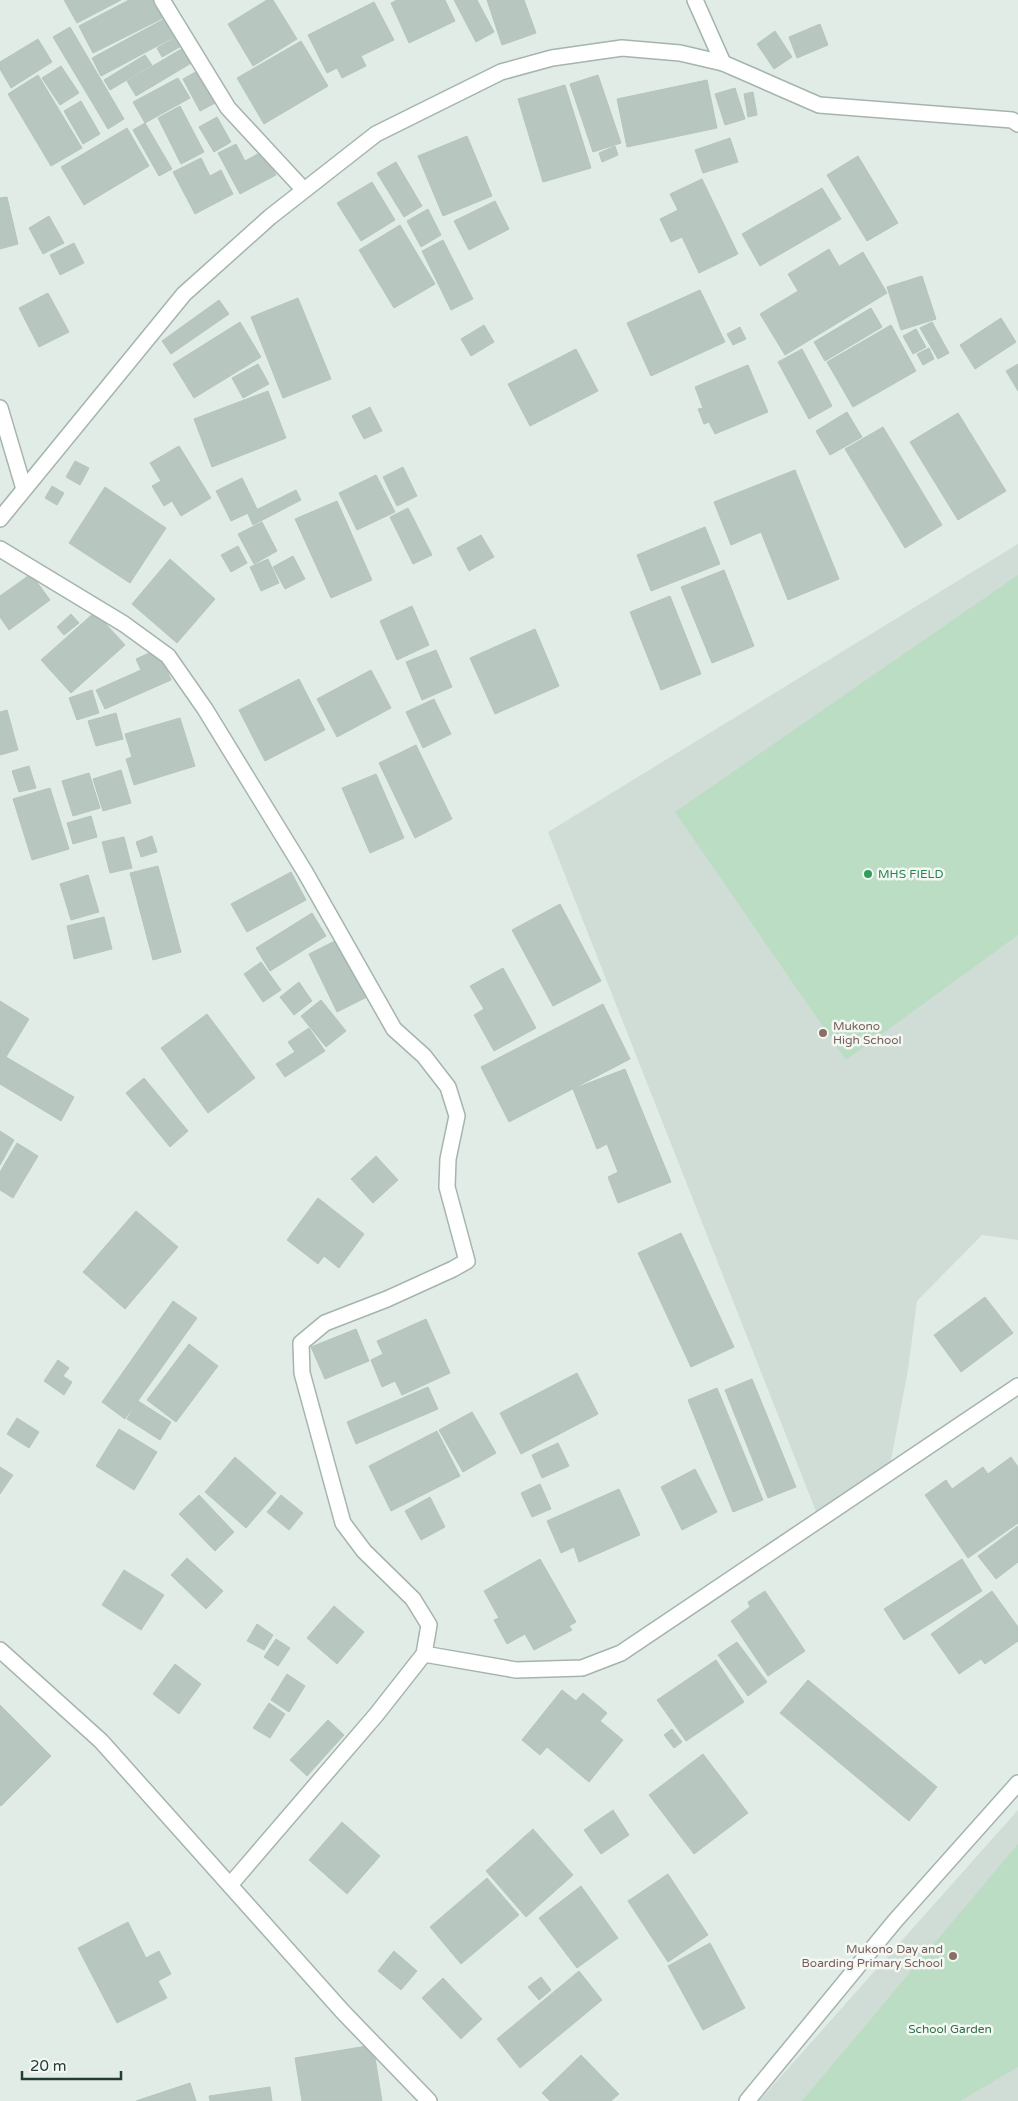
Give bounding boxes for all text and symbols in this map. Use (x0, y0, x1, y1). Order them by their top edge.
place label: MHS FIELD (878, 867, 943, 881)
marker: MHS FIELD (862, 868, 874, 880)
place label: Mukono High School (833, 1019, 902, 1047)
marker: Mukono High School (817, 1027, 829, 1039)
place label: Mukono Day and Boarding Primary School (802, 1942, 943, 1970)
marker: Mukono Day and Boarding Primary School (947, 1950, 959, 1962)
park label: School Garden (908, 2022, 992, 2036)
scale bar (22, 2048, 121, 2080)
text: 20 m (30, 2057, 67, 2075)

